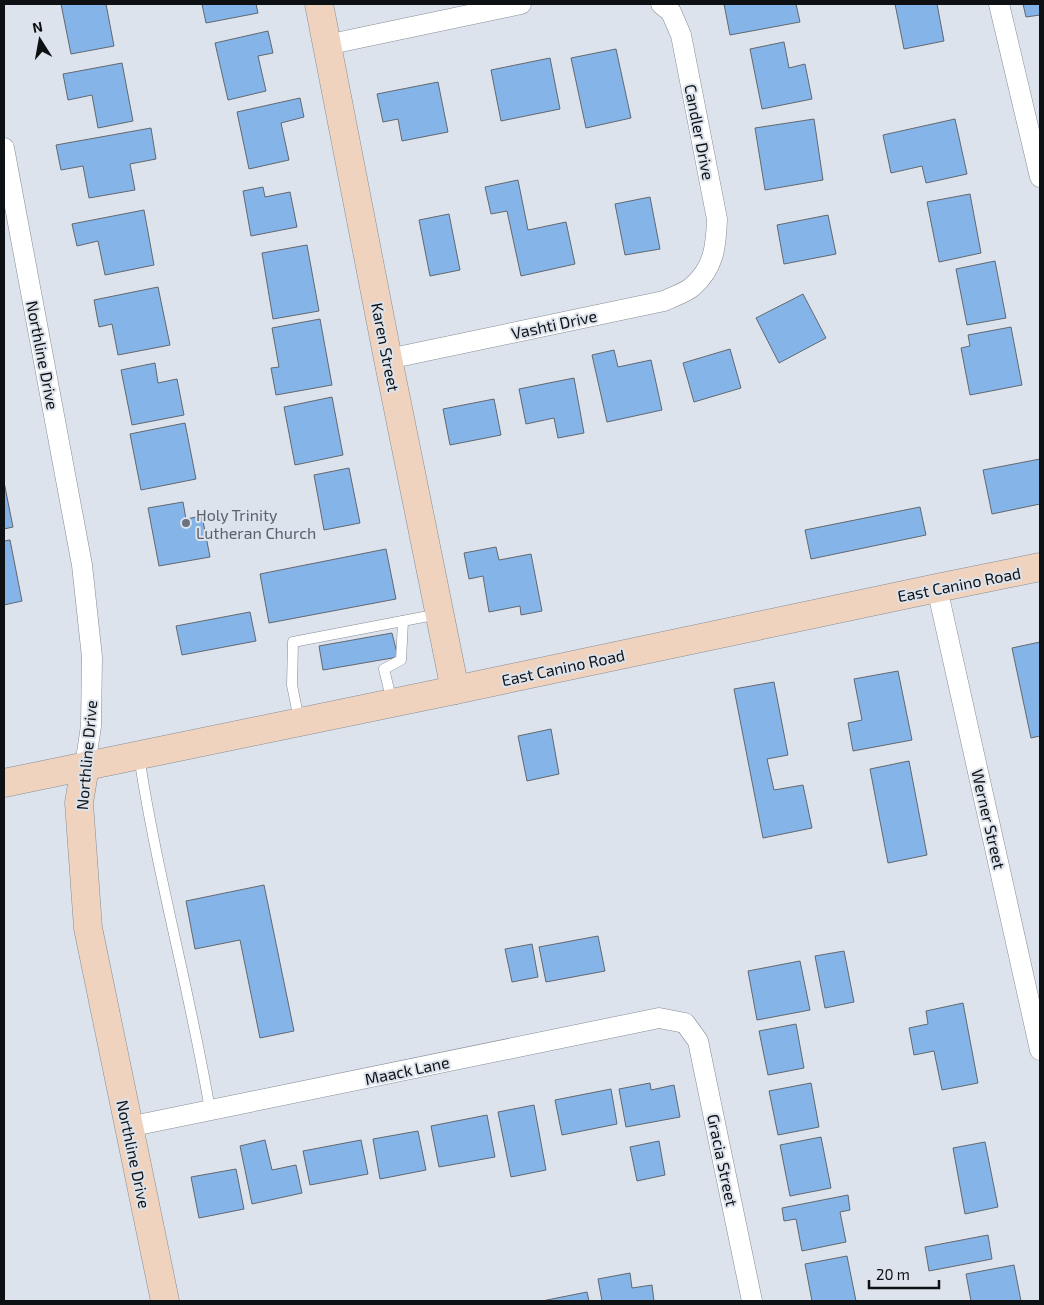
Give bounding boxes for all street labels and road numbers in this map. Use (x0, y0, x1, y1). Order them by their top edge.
street label: Candler Drive (681, 82, 719, 182)
street label: Northline Drive (23, 299, 63, 411)
street label: Karen Street (368, 301, 404, 393)
street label: Vashti Drive (509, 306, 599, 342)
street label: East Canino Road (896, 563, 1022, 605)
street label: East Canino Road (500, 645, 626, 689)
street label: Northline Drive (72, 699, 100, 811)
street label: Werner Street (968, 767, 1010, 871)
street label: Maack Lane (363, 1052, 451, 1088)
street label: Northline Drive (113, 1098, 155, 1210)
street label: Gracia Street (704, 1112, 742, 1208)

